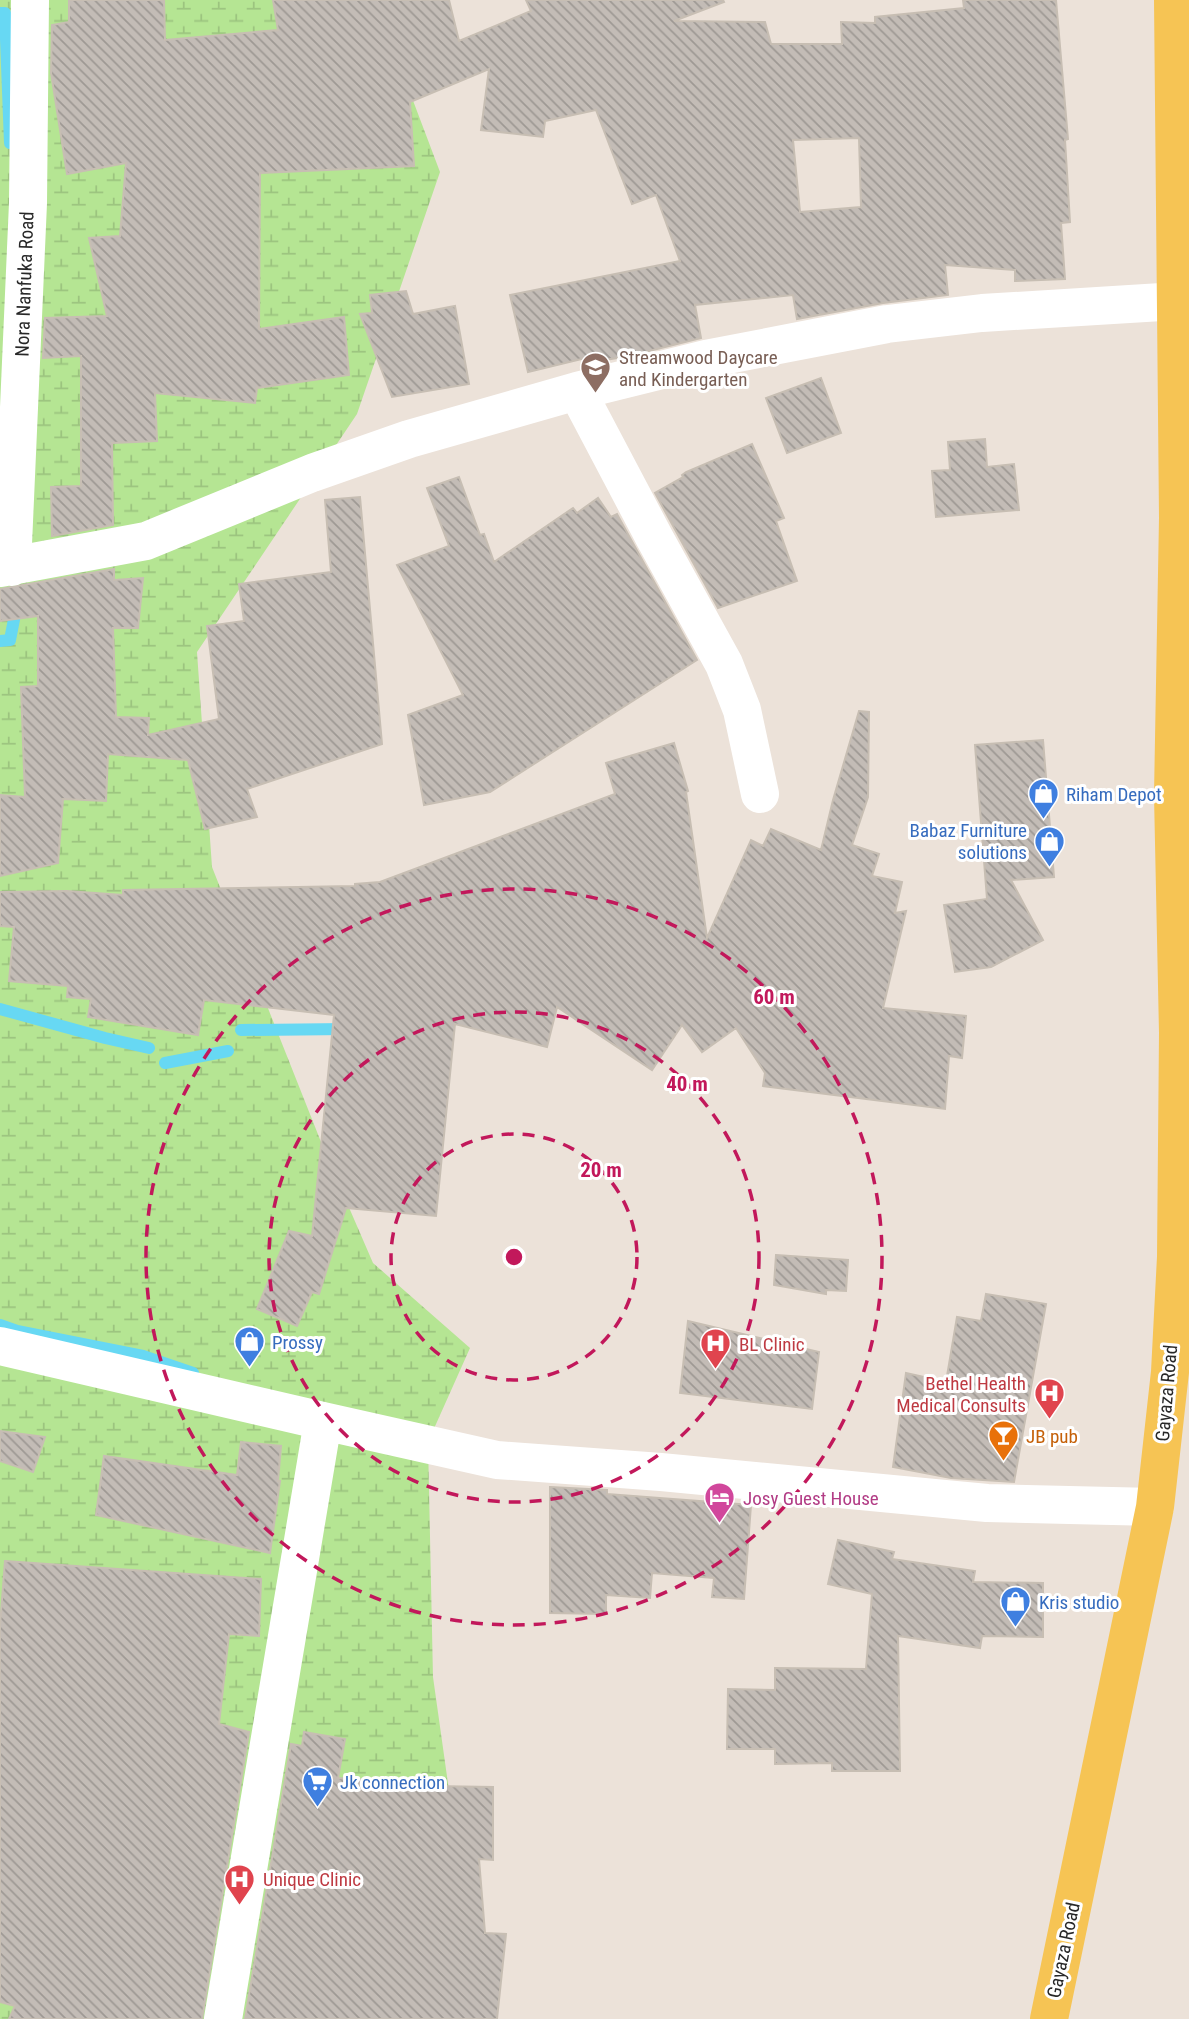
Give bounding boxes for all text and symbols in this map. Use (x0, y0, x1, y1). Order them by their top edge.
street label: Nora Nanfuka Road (10, 211, 39, 357)
place label: Streamwood Daycare and Kindergarten (619, 346, 778, 391)
school or university icon: Streamwood Daycare and Kindergarten (579, 351, 613, 395)
shop icon: Riham Depot (1026, 777, 1060, 821)
place label: Riham Depot (1066, 783, 1162, 806)
place label: Babaz Furniture solutions (910, 819, 1027, 864)
shop icon: Babaz Furniture solutions (1033, 824, 1067, 868)
text: 60 m (753, 985, 795, 1009)
text: 40 m (666, 1072, 708, 1096)
text: 20 m (580, 1158, 622, 1182)
centre of rings (502, 1245, 526, 1269)
shop icon: Prossy (232, 1325, 266, 1369)
hospital icon: BL Clinic (699, 1327, 733, 1371)
place label: Prossy (272, 1331, 323, 1354)
place label: BL Clinic (739, 1333, 805, 1356)
street label: Gayaza Road (1151, 1344, 1182, 1442)
place label: Bethel Health Medical Consults (896, 1372, 1026, 1417)
hospital icon: Bethel Health Medical Consults (1032, 1377, 1066, 1421)
bar icon: JB pub (986, 1419, 1020, 1463)
place label: JB pub (1026, 1425, 1078, 1448)
hotel icon: Josy Guest House (703, 1481, 737, 1525)
place label: Josy Guest House (743, 1487, 879, 1510)
shop icon: Kris studio (999, 1585, 1033, 1629)
place label: Kris studio (1039, 1591, 1119, 1614)
supermarket icon: Jk connection (300, 1765, 334, 1809)
place label: Jk connection (340, 1771, 445, 1794)
hospital icon: Unique Clinic (223, 1862, 257, 1906)
place label: Unique Clinic (263, 1868, 361, 1891)
street label: Gayaza Road (1042, 1900, 1085, 2000)

